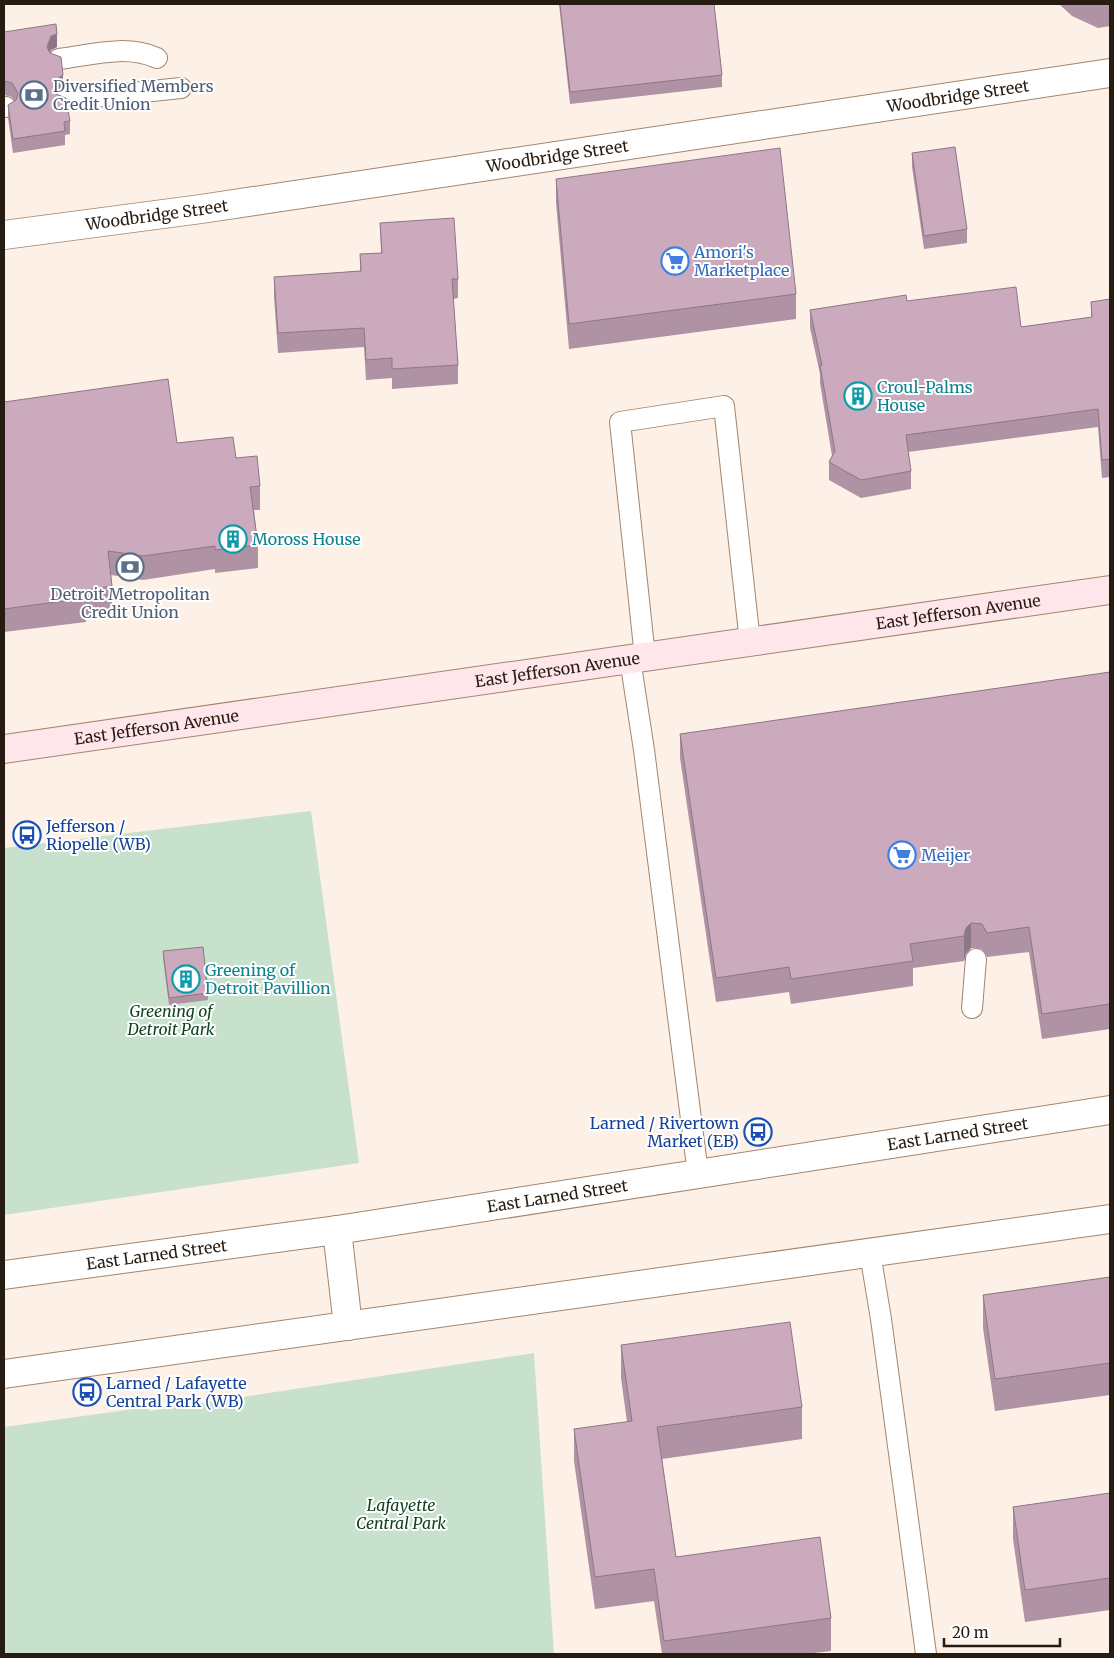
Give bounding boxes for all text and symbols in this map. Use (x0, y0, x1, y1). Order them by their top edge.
street label: Woodbridge Street (884, 75, 1031, 116)
place label: Diversified Members Credit Union (53, 76, 214, 114)
bank icon: Diversified Members Credit Union (19, 80, 49, 110)
street label: Woodbridge Street (484, 135, 630, 176)
street label: Woodbridge Street (83, 195, 230, 234)
place label: Amori's Marketplace (693, 242, 789, 280)
supermarket icon: Amori's Marketplace (660, 246, 690, 276)
place label: Croul-Palms House (877, 377, 973, 415)
building icon: Croul-Palms House (843, 381, 873, 411)
building icon: Moross House (218, 524, 248, 554)
place label: Moross House (252, 529, 361, 549)
bank icon: Detroit Metropolitan Credit Union (115, 552, 145, 582)
place label: Detroit Metropolitan Credit Union (50, 584, 210, 622)
street label: East Jefferson Avenue (874, 590, 1042, 634)
street label: East Jefferson Avenue (474, 648, 641, 691)
street label: East Jefferson Avenue (73, 705, 240, 749)
place label: Jefferson / Riopelle (WB) (45, 816, 151, 854)
bus stop icon: Jefferson / Riopelle (WB) (12, 820, 42, 850)
supermarket icon: Meijer (887, 840, 917, 870)
place label: Meijer (921, 845, 970, 865)
place label: Greening of Detroit Pavillion (205, 960, 331, 998)
building icon: Greening of Detroit Pavillion (171, 964, 201, 994)
park label: Greening of Detroit Park (126, 1001, 215, 1039)
place label: Larned / Rivertown Market (EB) (590, 1113, 739, 1151)
street label: East Larned Street (886, 1113, 1030, 1154)
bus stop icon: Larned / Rivertown Market (EB) (743, 1117, 773, 1147)
street label: East Larned Street (486, 1175, 630, 1217)
street label: East Larned Street (85, 1235, 229, 1274)
place label: Larned / Lafayette Central Park (WB) (106, 1373, 247, 1411)
bus stop icon: Larned / Lafayette Central Park (WB) (72, 1377, 102, 1407)
park label: Lafayette Central Park (356, 1495, 446, 1533)
scale bar (944, 1616, 1060, 1648)
text: 20 m (952, 1623, 989, 1642)

